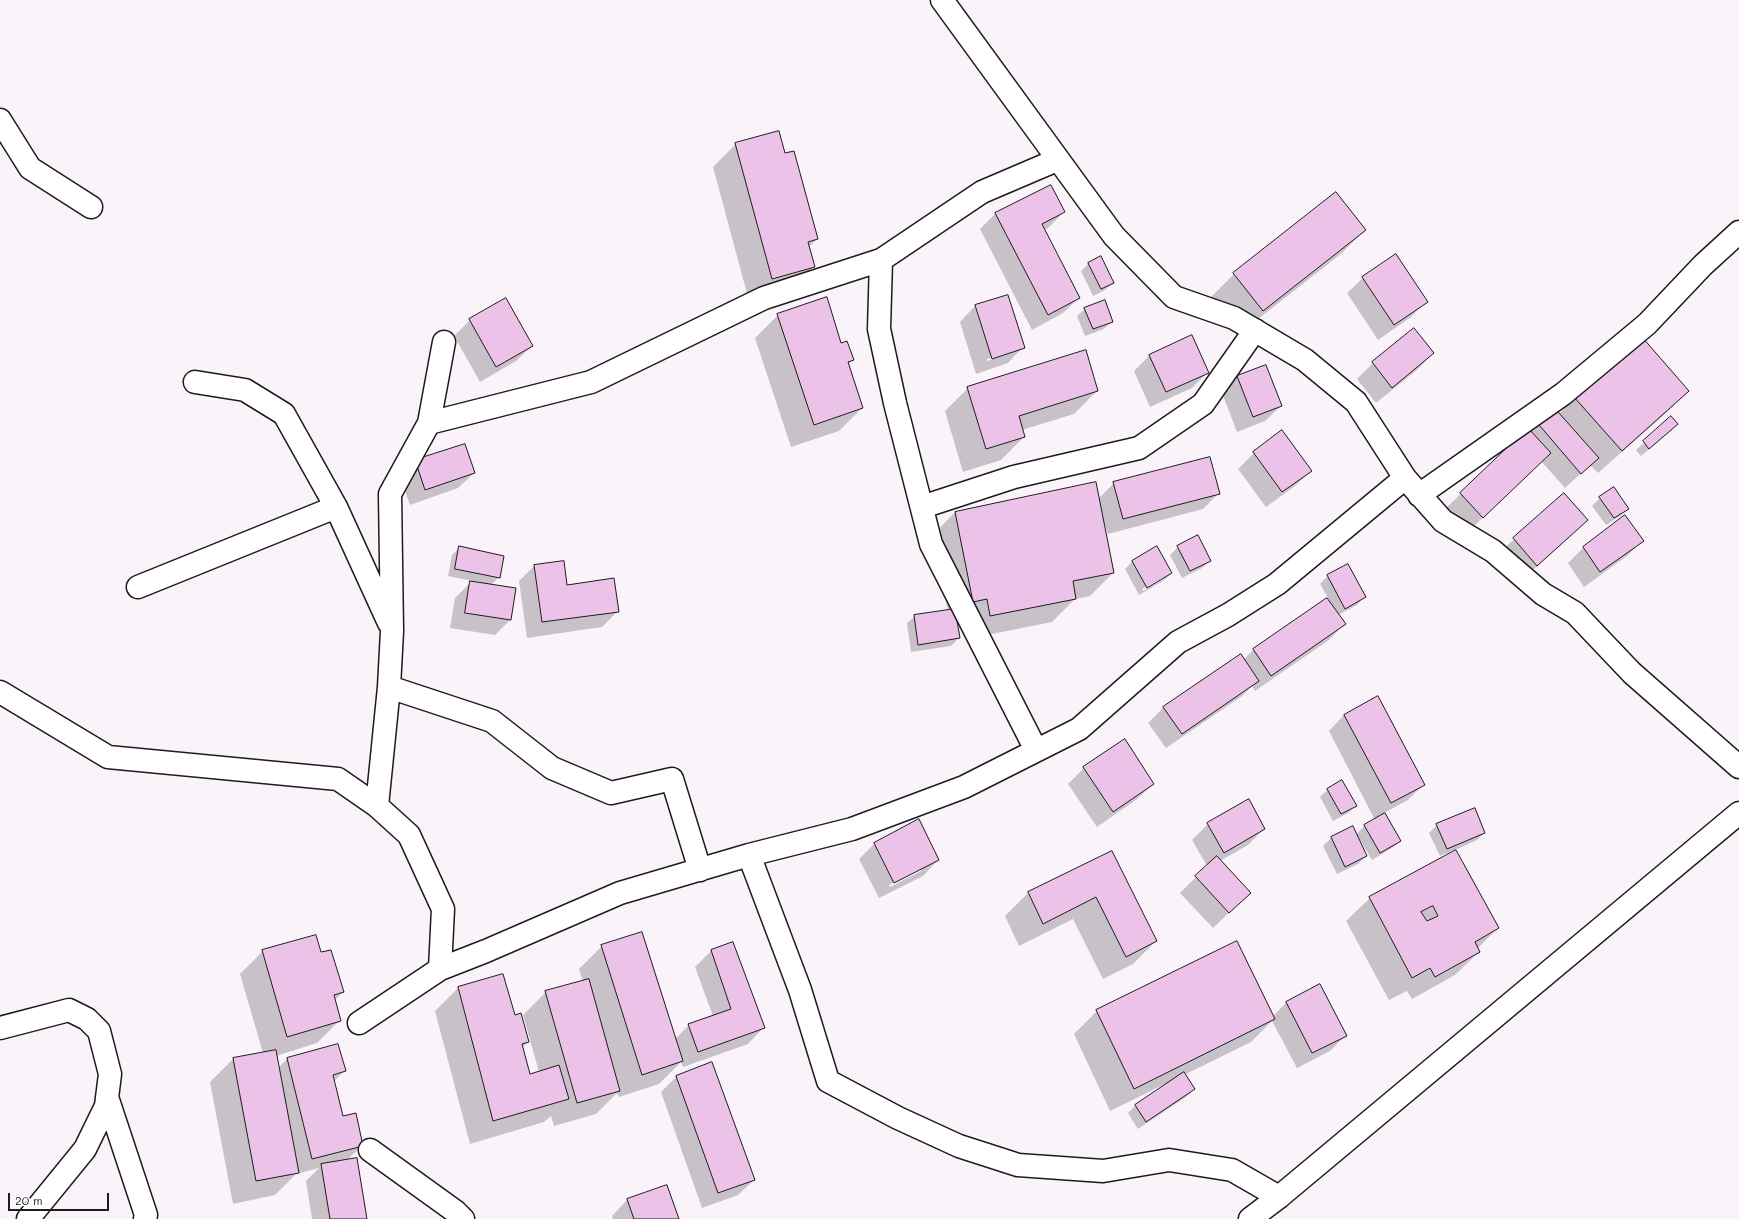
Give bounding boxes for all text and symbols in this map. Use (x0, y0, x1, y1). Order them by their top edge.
scale bar (10, 1185, 111, 1211)
text: 20 m (15, 1192, 43, 1208)

